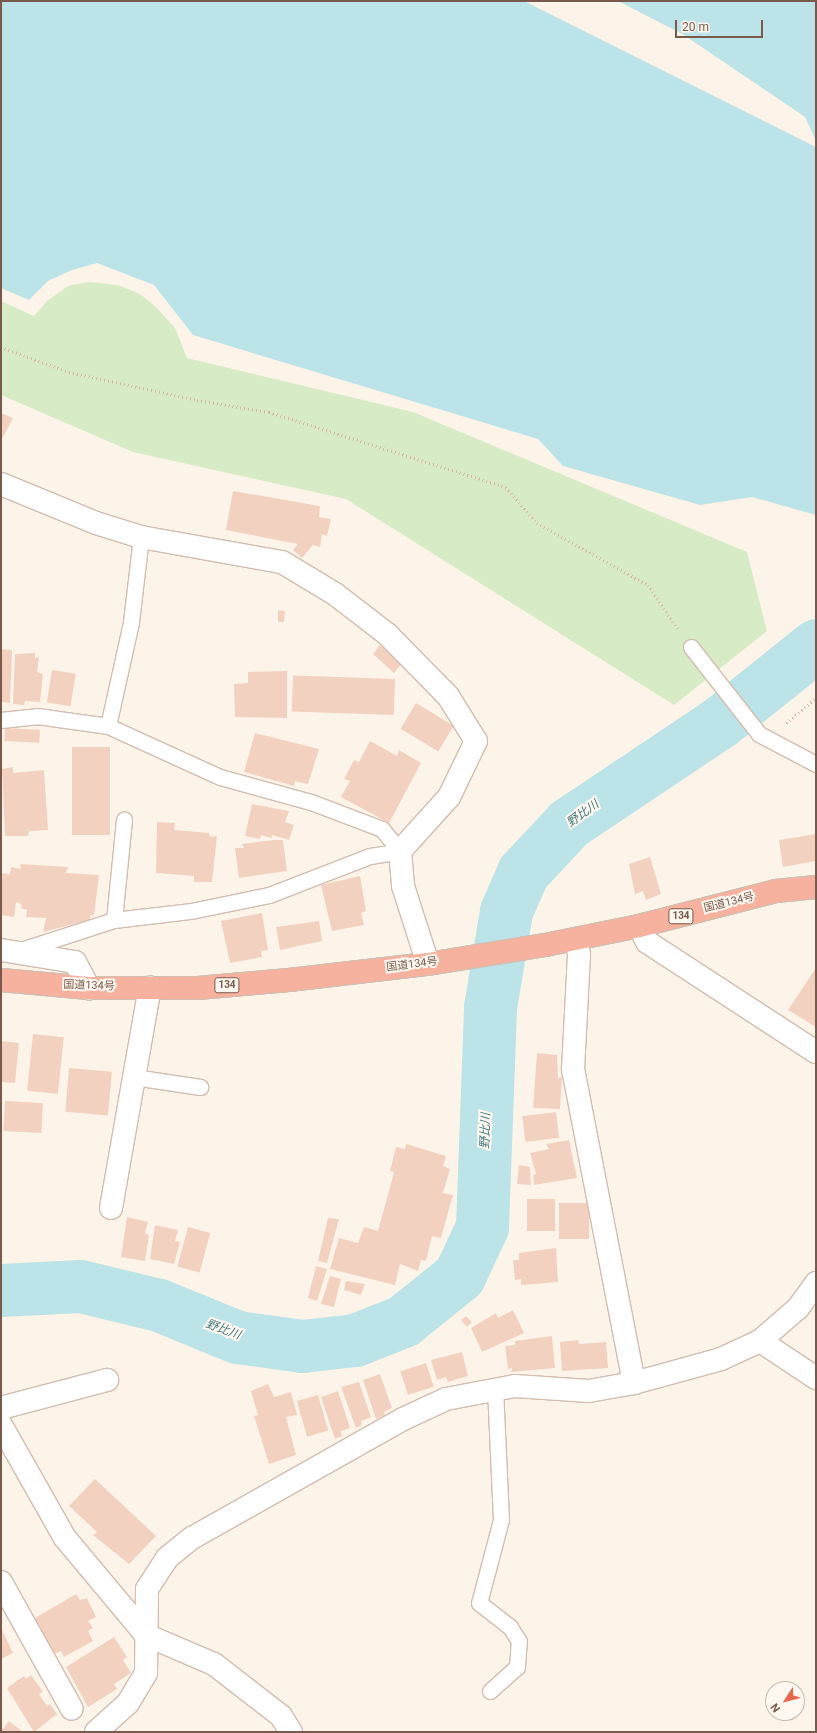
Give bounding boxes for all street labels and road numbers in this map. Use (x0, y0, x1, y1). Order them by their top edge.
street label: 国道134号 (702, 890, 756, 916)
road number: 134 (668, 908, 694, 924)
street label: 国道134号 (386, 955, 438, 975)
road number: 134 (214, 977, 240, 993)
street label: 国道134号 (63, 979, 115, 993)

